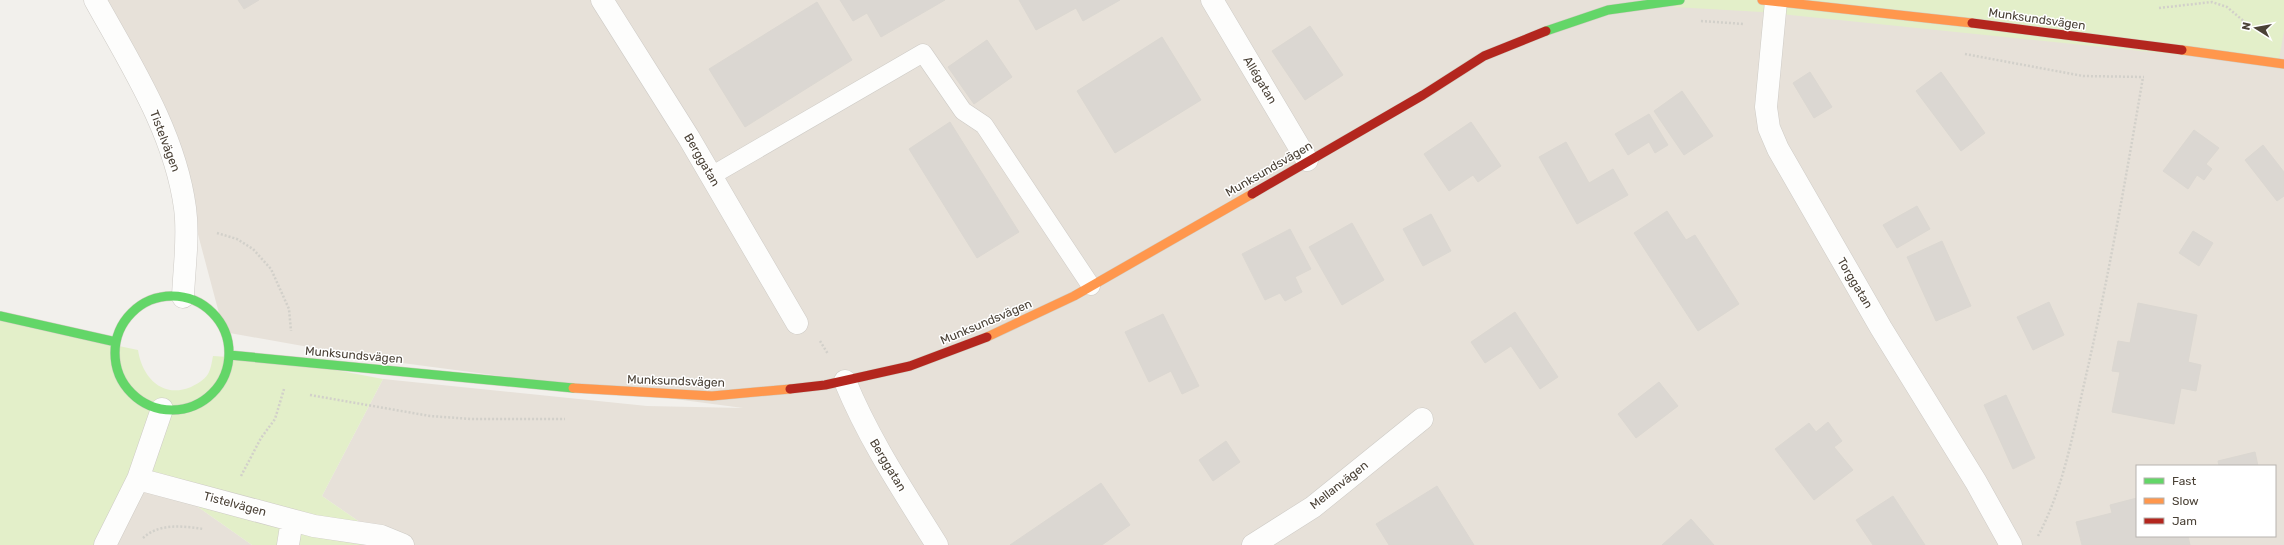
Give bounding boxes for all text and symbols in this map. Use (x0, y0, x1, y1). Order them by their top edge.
street label: Munksundsvägen (1988, 5, 2086, 33)
north arrow (2236, 8, 2276, 48)
text: N (2240, 21, 2254, 31)
street label: Allégatan (1240, 54, 1280, 106)
street label: Tistelvägen (147, 108, 183, 174)
street label: Berggatan (681, 131, 723, 189)
street label: Munksundsvägen (1223, 138, 1315, 200)
street label: Torggatan (1834, 255, 1876, 311)
street label: Munksundsvägen (938, 296, 1034, 348)
street label: Munksundsvägen (305, 344, 403, 366)
street label: Munksundsvägen (627, 372, 725, 390)
street label: Berggatan (867, 436, 909, 494)
street label: Mellanvägen (1307, 458, 1371, 512)
legend (2136, 465, 2276, 537)
text: Fast (2172, 474, 2196, 488)
street label: Tistelvägen (202, 489, 268, 519)
text: Slow (2172, 494, 2199, 508)
text: Jam (2172, 514, 2197, 528)

